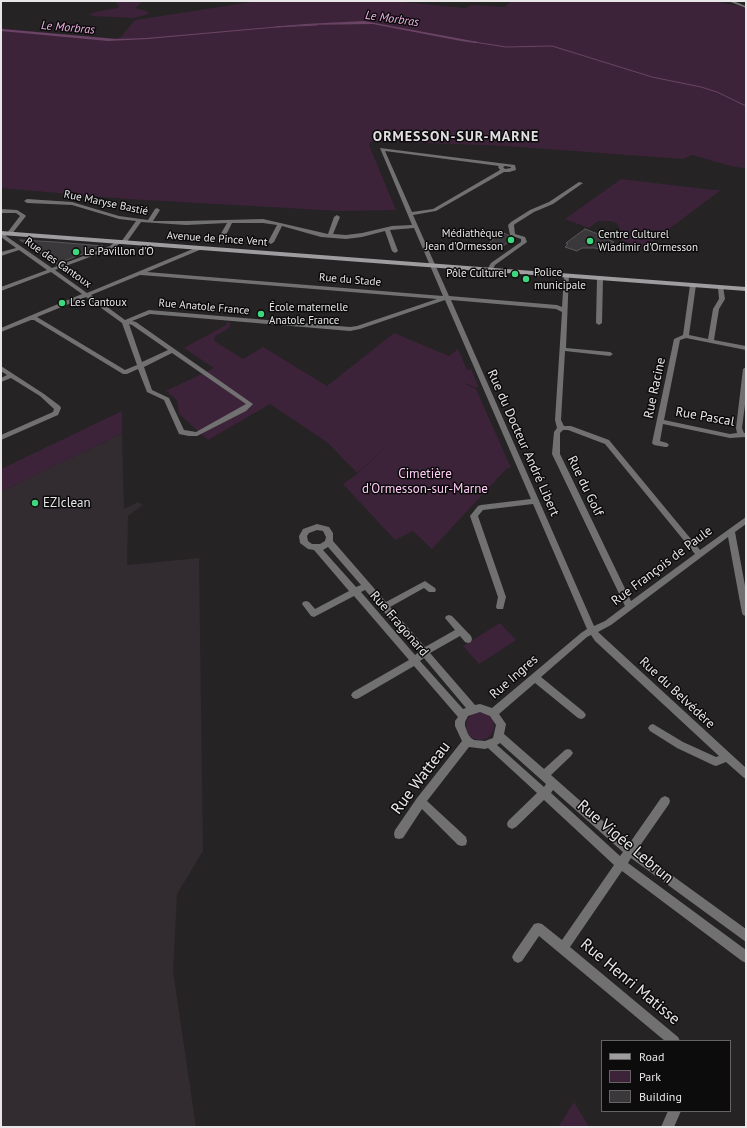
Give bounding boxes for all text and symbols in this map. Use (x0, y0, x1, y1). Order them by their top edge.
water label: Le Morbras (364, 8, 420, 30)
water label: Le Morbras (40, 18, 96, 38)
district label: ORMESSON-SUR-MARNE (373, 129, 539, 145)
street label: Rue Maryse Bastié (63, 188, 149, 218)
place label: Médiathèque Jean d'Ormesson (425, 227, 503, 253)
place label: Centre Culturel Wladimir d'Ormesson (598, 228, 698, 254)
street label: Avenue de Pince Vent (166, 229, 268, 249)
street label: Rue des Cantoux (22, 235, 94, 291)
marker: Médiathèque Jean d'Ormesson (506, 235, 516, 245)
marker: Centre Culturel Wladimir d'Ormesson (585, 236, 595, 246)
place label: Le Pavillon d'O (84, 245, 154, 259)
marker: Le Pavillon d'O (71, 247, 81, 257)
place label: Police municipale (534, 266, 586, 292)
place label: Pôle Culturel (446, 267, 507, 281)
marker: Pôle Culturel (510, 269, 520, 279)
street label: Rue du Stade (318, 271, 382, 289)
marker: Police municipale (521, 274, 531, 284)
place label: Les Cantoux (70, 296, 127, 310)
street label: Rue Anatole France (158, 296, 250, 318)
marker: Les Cantoux (57, 298, 67, 308)
place label: École maternelle Anatole France (269, 301, 348, 327)
marker: École maternelle Anatole France (256, 309, 266, 319)
street label: Rue Racine (641, 356, 669, 420)
street label: Rue du Docteur André Libert (484, 367, 562, 519)
street label: Rue Pascal (674, 404, 736, 430)
street label: Rue du Golf (564, 453, 606, 519)
park label: Cimetière d'Ormesson-sur-Marne (362, 466, 488, 497)
place label: EZIclean (43, 495, 91, 511)
marker: EZIclean (30, 498, 40, 508)
street label: Rue François de Paule (609, 523, 715, 609)
street label: Rue Fragonard (366, 588, 432, 660)
street label: Rue Ingres (487, 652, 541, 702)
street label: Rue du Belvédère (636, 654, 718, 732)
street label: Rue Watteau (387, 738, 455, 818)
street label: Rue Vigée Lebrun (573, 796, 677, 888)
street label: Rue Henri Matisse (576, 935, 684, 1029)
legend (601, 1040, 731, 1112)
text: Road (639, 1049, 664, 1064)
text: Park (639, 1069, 661, 1084)
text: Building (639, 1089, 682, 1104)

